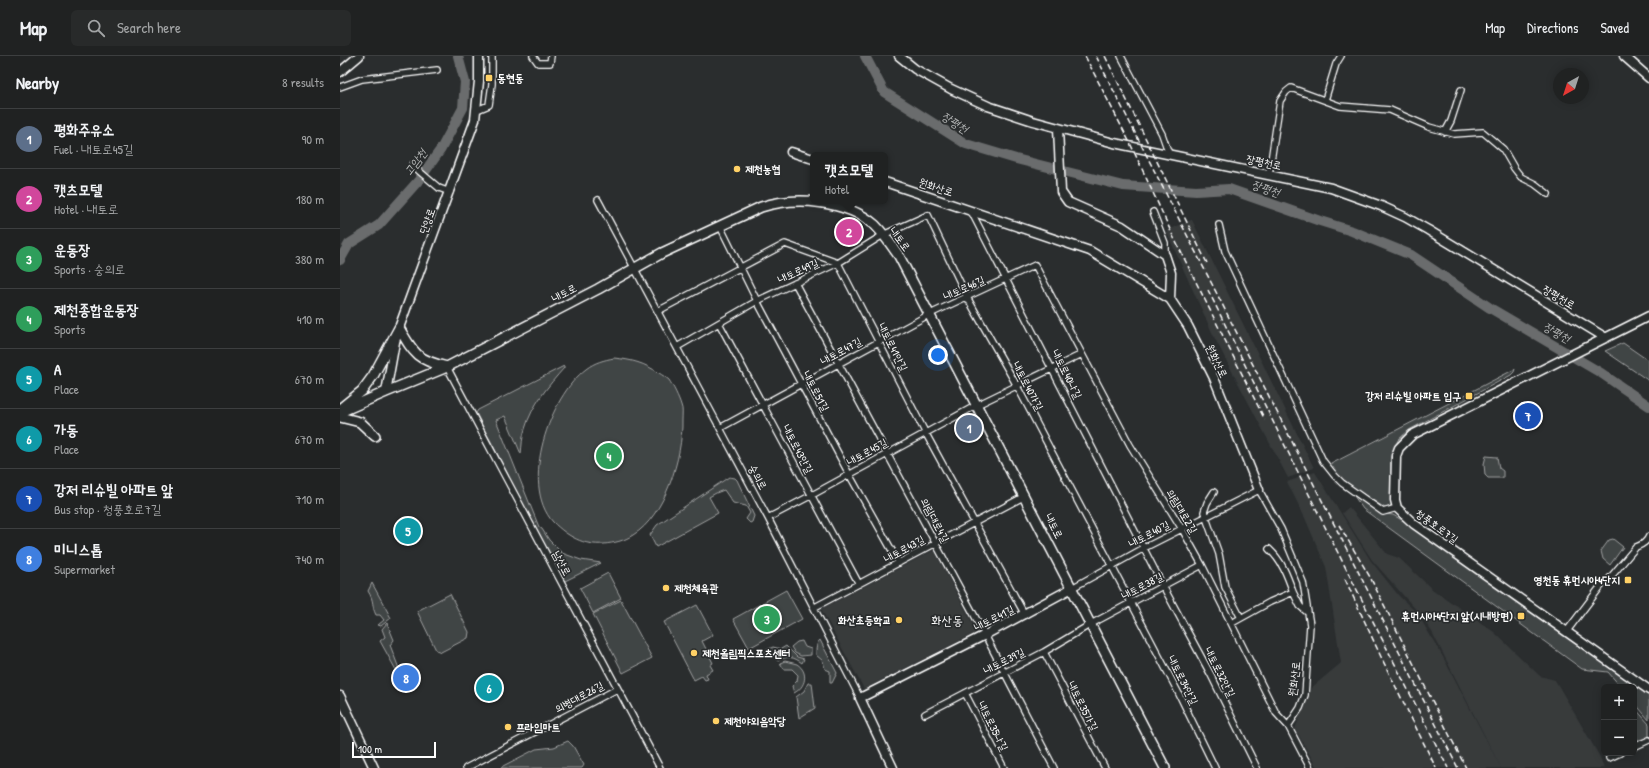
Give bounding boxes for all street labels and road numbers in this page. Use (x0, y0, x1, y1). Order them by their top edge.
street label: 장평천로 (1245, 151, 1283, 173)
street label: 원화산로 (917, 175, 955, 199)
street label: 단양로 (416, 206, 438, 236)
street label: 내토로 (886, 224, 914, 254)
street label: 내토로49길 (775, 255, 821, 287)
street label: 내토로46길 (941, 273, 987, 303)
street label: 내토로 (549, 281, 579, 305)
street label: 장평천로 (1540, 282, 1578, 312)
street label: 내토로41안길 (875, 320, 911, 374)
street label: 내토로47길 (818, 334, 864, 368)
street label: 원화산로 (1203, 342, 1231, 380)
street label: 내토로40나길 (1049, 347, 1085, 401)
street label: 내토로40가길 (1009, 359, 1047, 413)
street label: 내토로51길 (799, 368, 833, 414)
street label: 내토로43안길 (779, 422, 817, 476)
street label: 내토로45길 (844, 435, 890, 469)
street label: 숭의로 (746, 462, 770, 492)
street label: 의림대로2길 (1163, 486, 1201, 536)
street label: 의림대로4길 (917, 495, 953, 545)
street label: 청풍호로7길 (1413, 506, 1461, 546)
street label: 내토로 (1042, 511, 1066, 541)
street label: 내토로40길 (1126, 517, 1172, 551)
street label: 내토로43길 (881, 532, 927, 566)
street label: 남산로 (550, 548, 574, 578)
street label: 내토로38길 (1119, 569, 1165, 603)
street label: 내토로41길 (971, 602, 1017, 634)
street label: 내토로39길 (981, 645, 1027, 677)
street label: 내토로32안길 (1201, 645, 1239, 700)
street label: 내토로34안길 (1165, 653, 1201, 707)
street label: 원화산로 (1285, 660, 1303, 697)
street label: 의병대로26길 (552, 678, 606, 716)
street label: 내토로35가길 (1065, 679, 1102, 733)
street label: 내토로35나길 (975, 699, 1012, 753)

